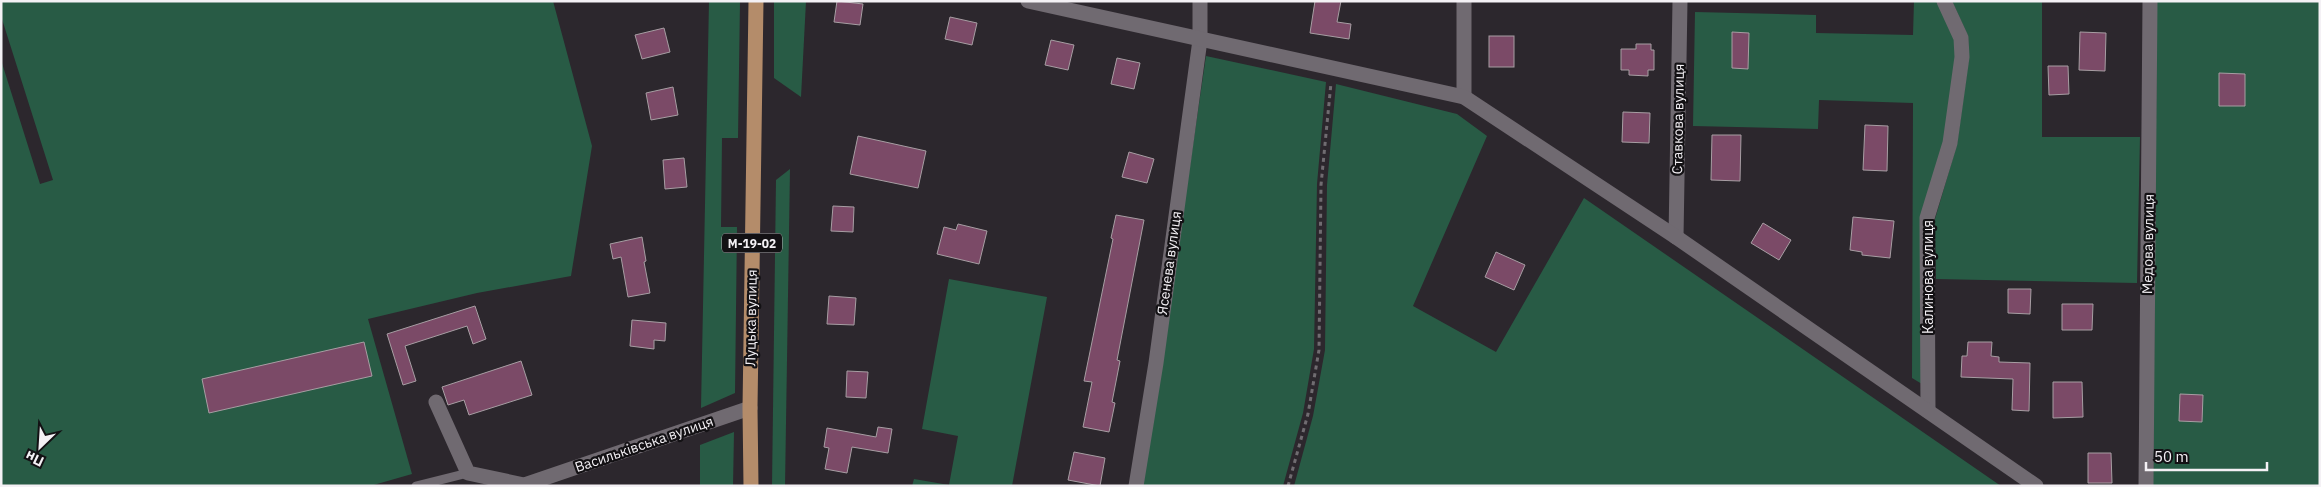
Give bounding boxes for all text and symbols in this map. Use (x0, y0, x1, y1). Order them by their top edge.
street label: Ставкова вулиця (1668, 63, 1688, 175)
street label: Медова вулиця (2138, 194, 2158, 294)
street label: Ясенева вулиця (1153, 210, 1185, 316)
street label: Калинова вулиця (1919, 220, 1937, 334)
road number: М-19-02 (722, 234, 782, 252)
street label: Луцька вулиця (741, 269, 761, 367)
street label: Васильківська вулиця (572, 412, 716, 476)
north arrow (15, 422, 65, 472)
scale bar (2146, 440, 2267, 472)
text: Пн (22, 447, 47, 471)
text: 50 m (2154, 447, 2189, 466)

